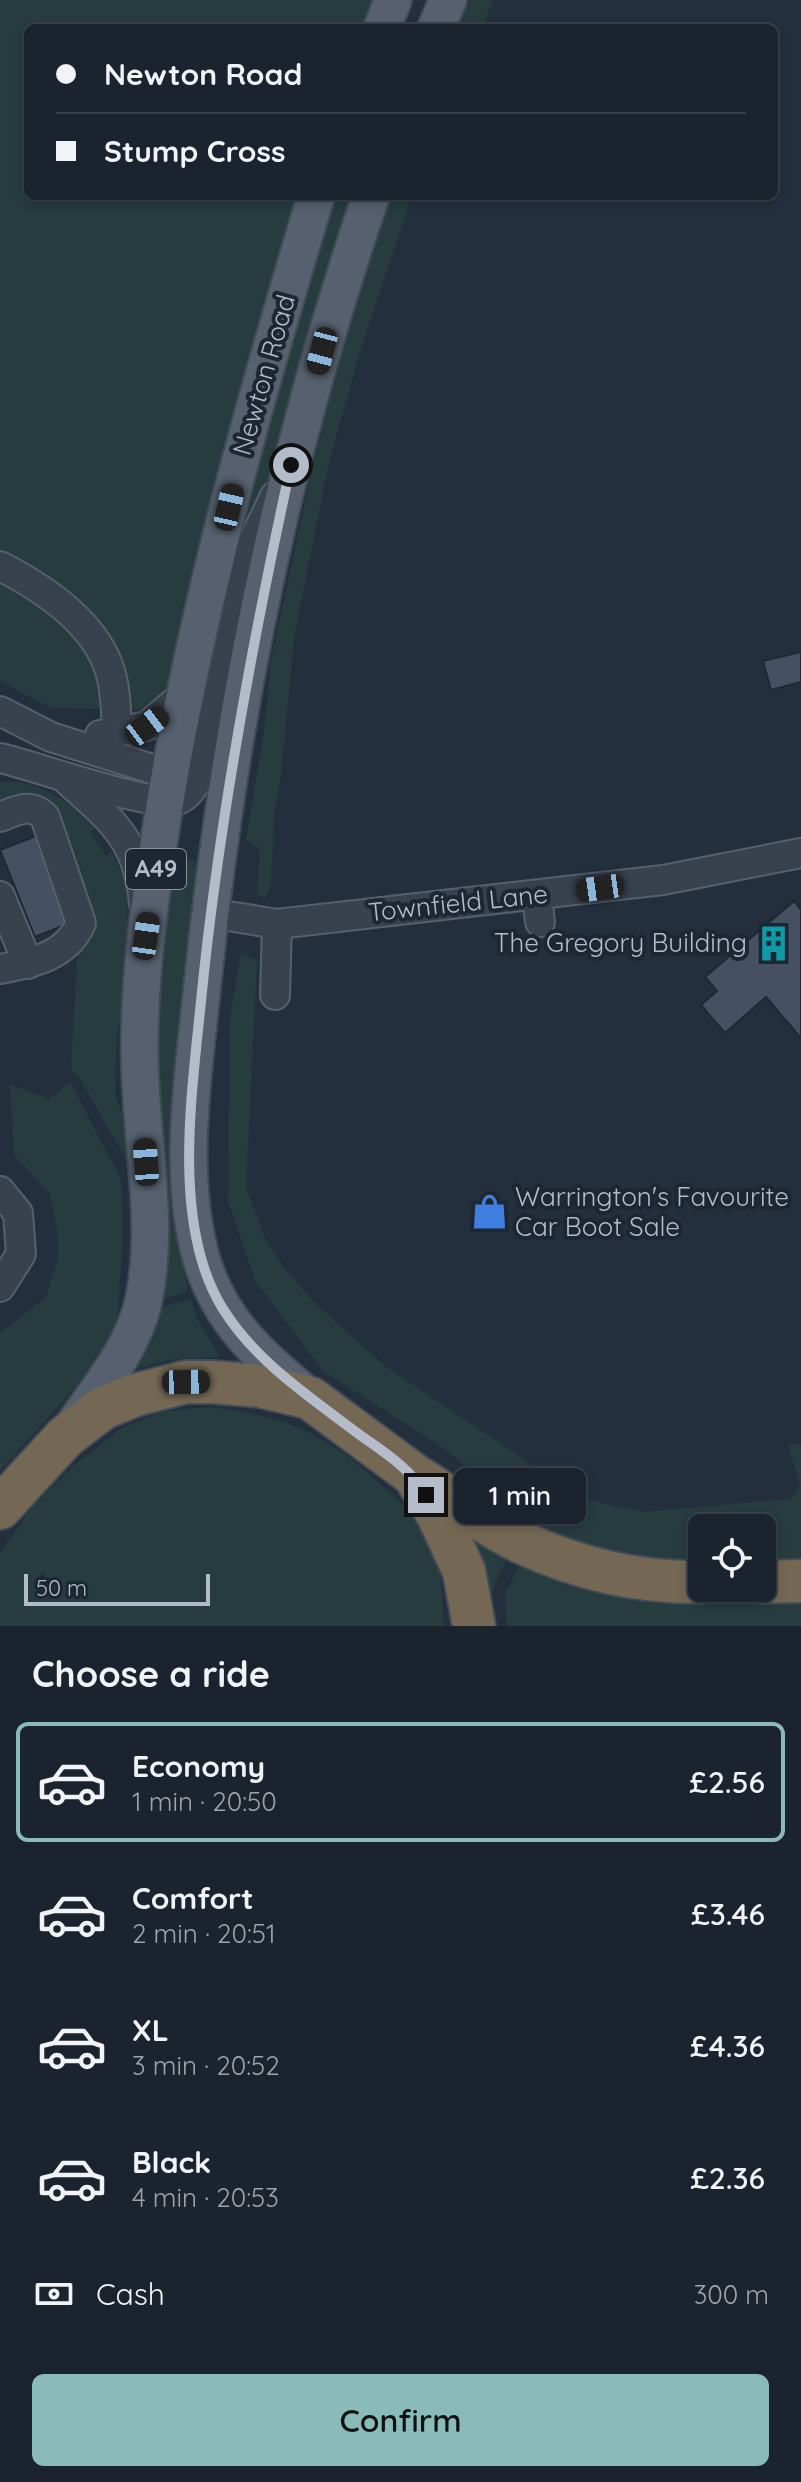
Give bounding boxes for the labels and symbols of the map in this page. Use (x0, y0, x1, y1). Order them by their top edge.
street label: Newton Road (225, 291, 302, 459)
car (304, 325, 340, 377)
route start (273, 447, 309, 483)
car (212, 481, 246, 533)
car (121, 702, 173, 750)
road number: A49 (126, 849, 186, 889)
car (575, 873, 625, 903)
street label: Townfield Lane (367, 877, 549, 928)
car (131, 911, 161, 961)
building icon: The Gregory Building (754, 924, 792, 962)
place label: The Gregory Building (494, 926, 747, 959)
car (132, 1137, 160, 1187)
place label: Warrington's Favourite Car Boot Sale (515, 1180, 789, 1243)
shop icon: Warrington's Favourite Car Boot Sale (470, 1193, 508, 1231)
car (162, 1370, 210, 1394)
callout: 1 min (454, 1467, 586, 1523)
route end (408, 1477, 444, 1513)
scale bar (24, 1570, 210, 1606)

